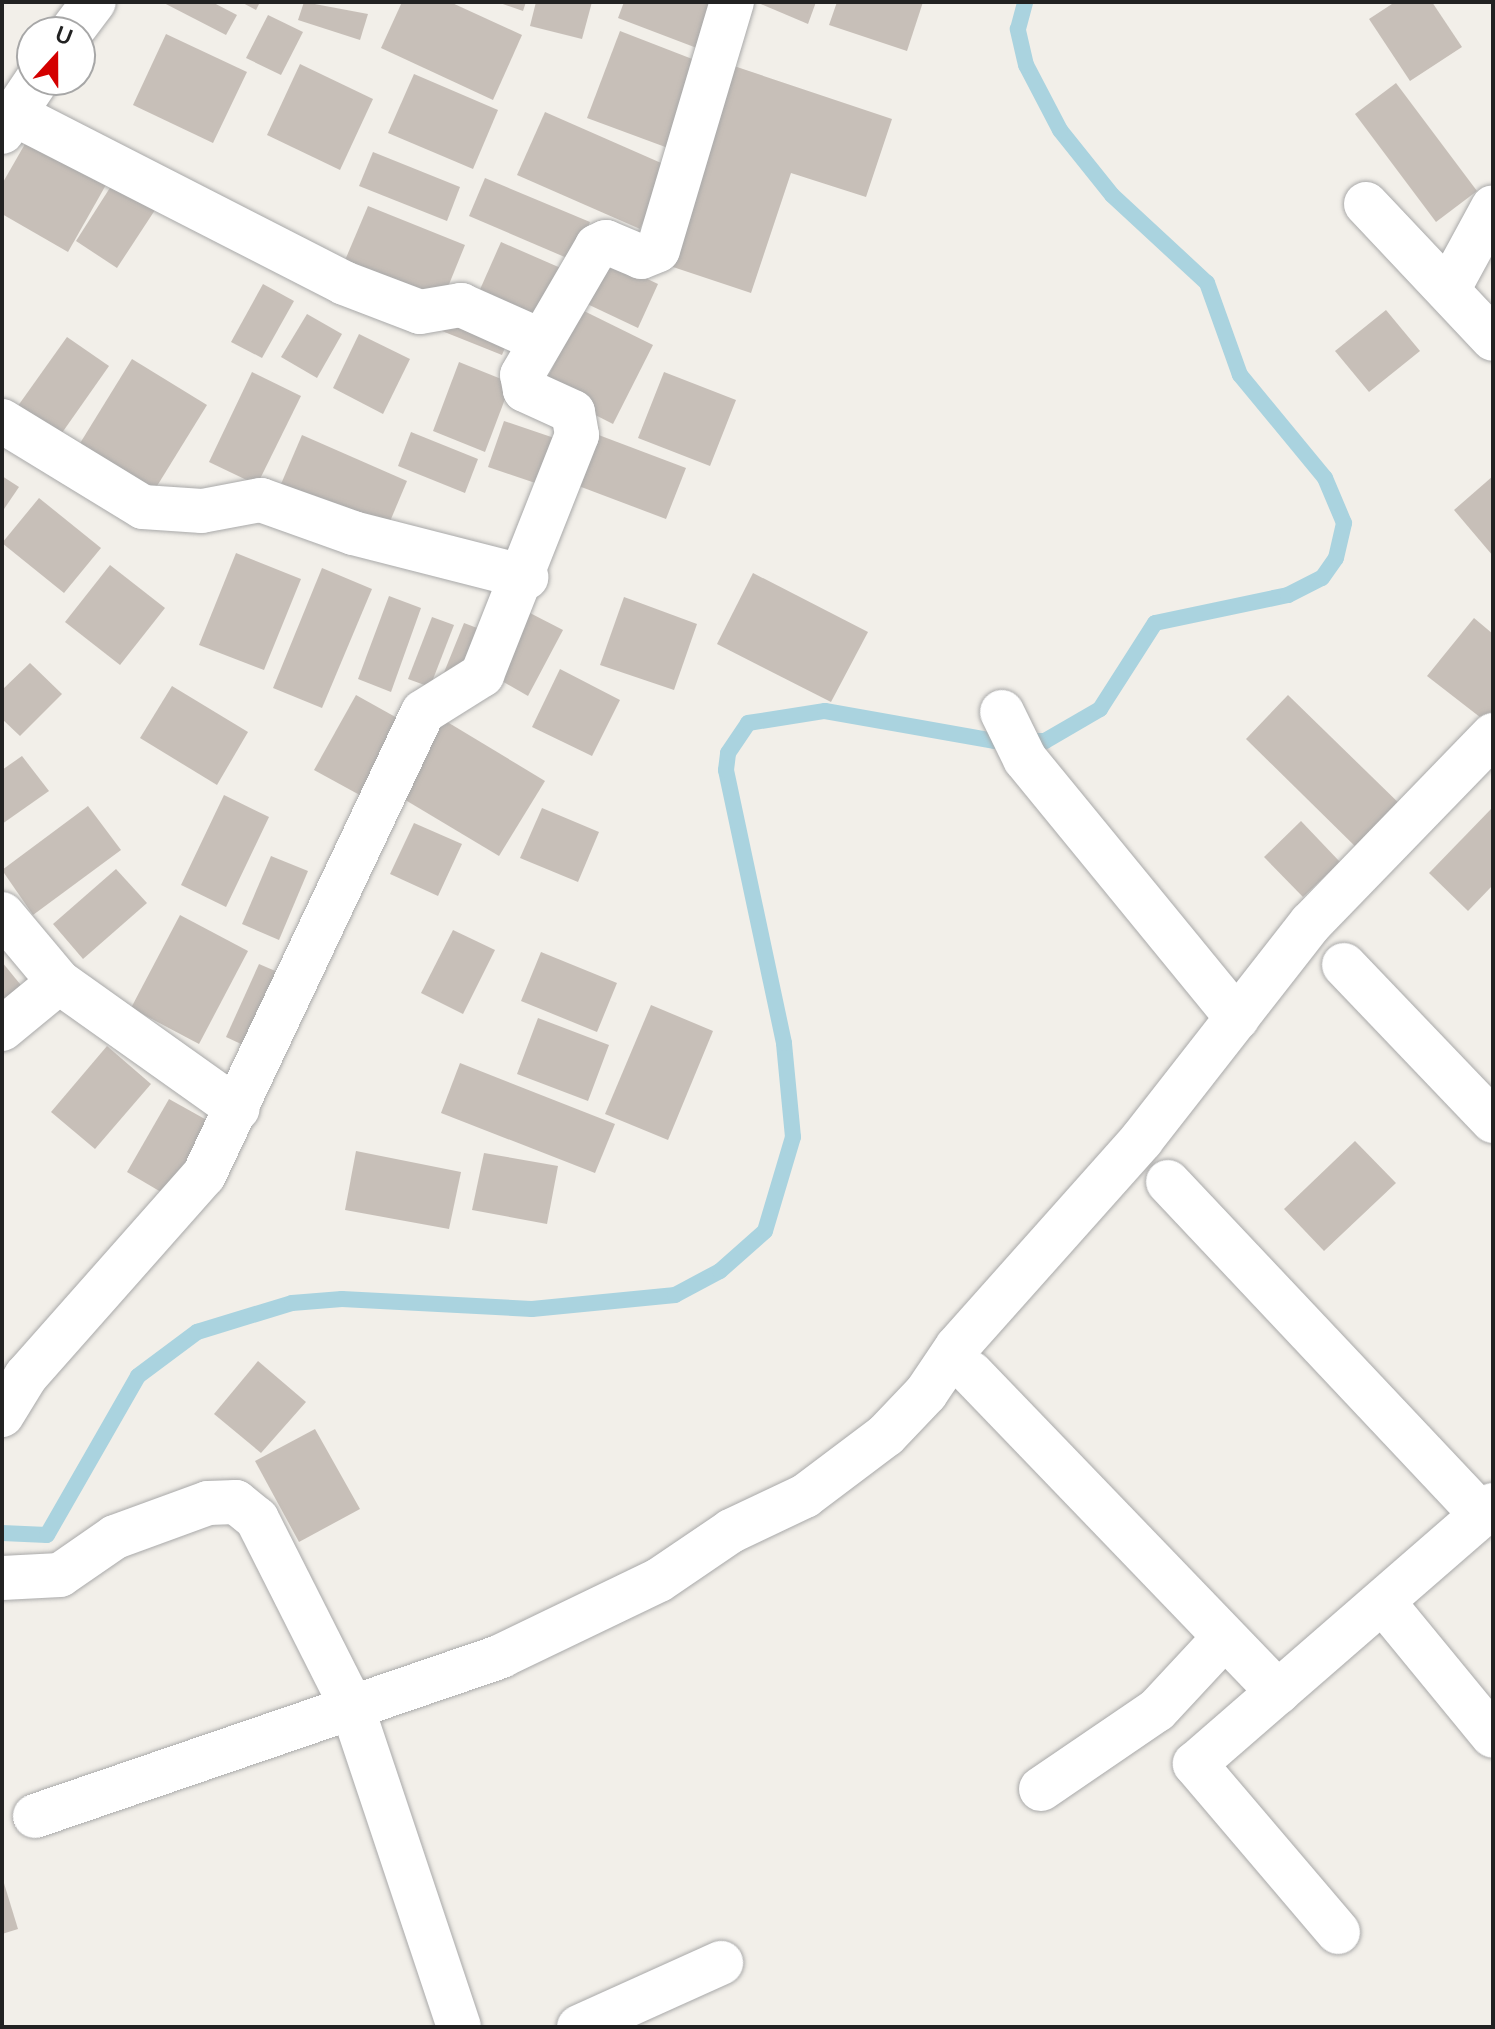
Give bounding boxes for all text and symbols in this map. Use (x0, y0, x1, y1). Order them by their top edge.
north arrow (16, 16, 96, 96)
text: U (52, 19, 77, 51)

